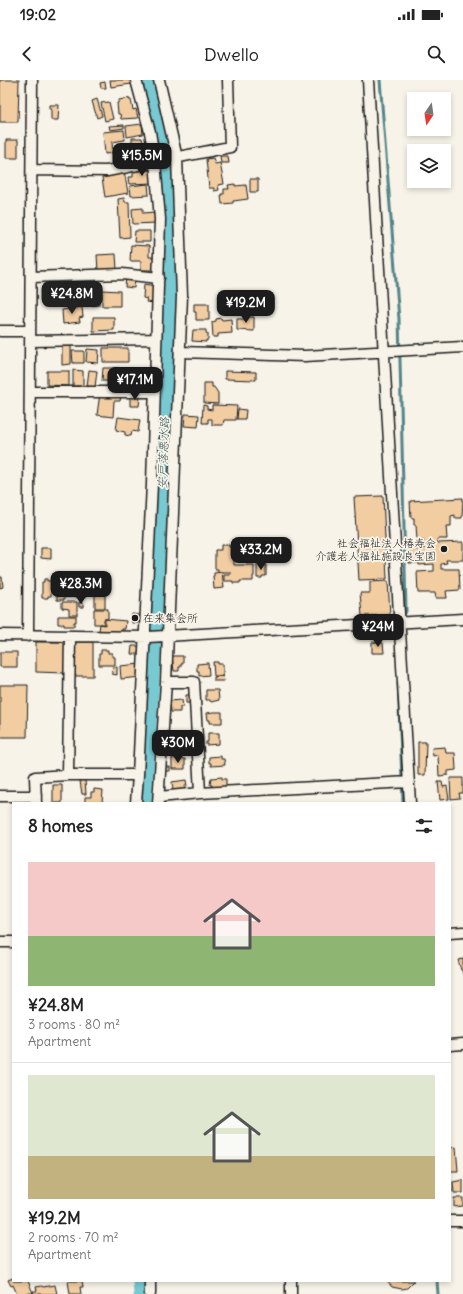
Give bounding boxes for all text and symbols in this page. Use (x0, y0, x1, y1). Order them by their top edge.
text: 19:02 (20, 5, 56, 24)
icon: back (16, 43, 38, 65)
text: Dwello (204, 43, 259, 66)
icon: search (425, 43, 447, 65)
north arrow (407, 92, 451, 136)
map controls (407, 92, 451, 188)
pin: ¥15.5M (109, 143, 175, 177)
button: layers (407, 144, 451, 188)
text: ¥15.5M (122, 147, 162, 164)
pin: ¥24.8M (39, 281, 105, 315)
text: ¥24.8M (51, 285, 93, 302)
pin: ¥19.2M (213, 290, 279, 324)
text: ¥19.2M (226, 294, 266, 311)
pin: ¥17.1M (102, 367, 168, 401)
text: ¥17.1M (116, 371, 154, 388)
water label: 安戸落悪水路 (154, 416, 172, 489)
place label: 社会福祉法人椿寿会 介護老人福祉施設良宝園 (315, 536, 436, 563)
pin: ¥33.2M (228, 537, 294, 571)
text: ¥33.2M (240, 541, 282, 558)
marker: 社会福祉法人椿寿会 介護老人福祉施設良宝園 (439, 544, 449, 554)
pin: ¥28.3M (48, 571, 114, 605)
text: ¥28.3M (60, 575, 102, 592)
place label: 在来集会所 (143, 611, 198, 625)
marker: 在来集会所 (130, 613, 140, 623)
pin: ¥24M (354, 614, 402, 648)
text: ¥24M (362, 618, 394, 635)
pin: ¥30M (154, 730, 202, 764)
text: ¥30M (161, 734, 195, 751)
text: 8 homes (28, 815, 93, 837)
icon: filters (413, 815, 435, 837)
icon: home (196, 888, 268, 960)
text: ¥24.8M (28, 994, 84, 1016)
text: 3 rooms · 80 m² (28, 1016, 120, 1033)
text: Apartment (28, 1033, 91, 1050)
icon: home (196, 1101, 268, 1173)
text: ¥19.2M (28, 1207, 81, 1229)
text: 2 rooms · 70 m² (28, 1229, 119, 1246)
text: Apartment (28, 1246, 91, 1263)

